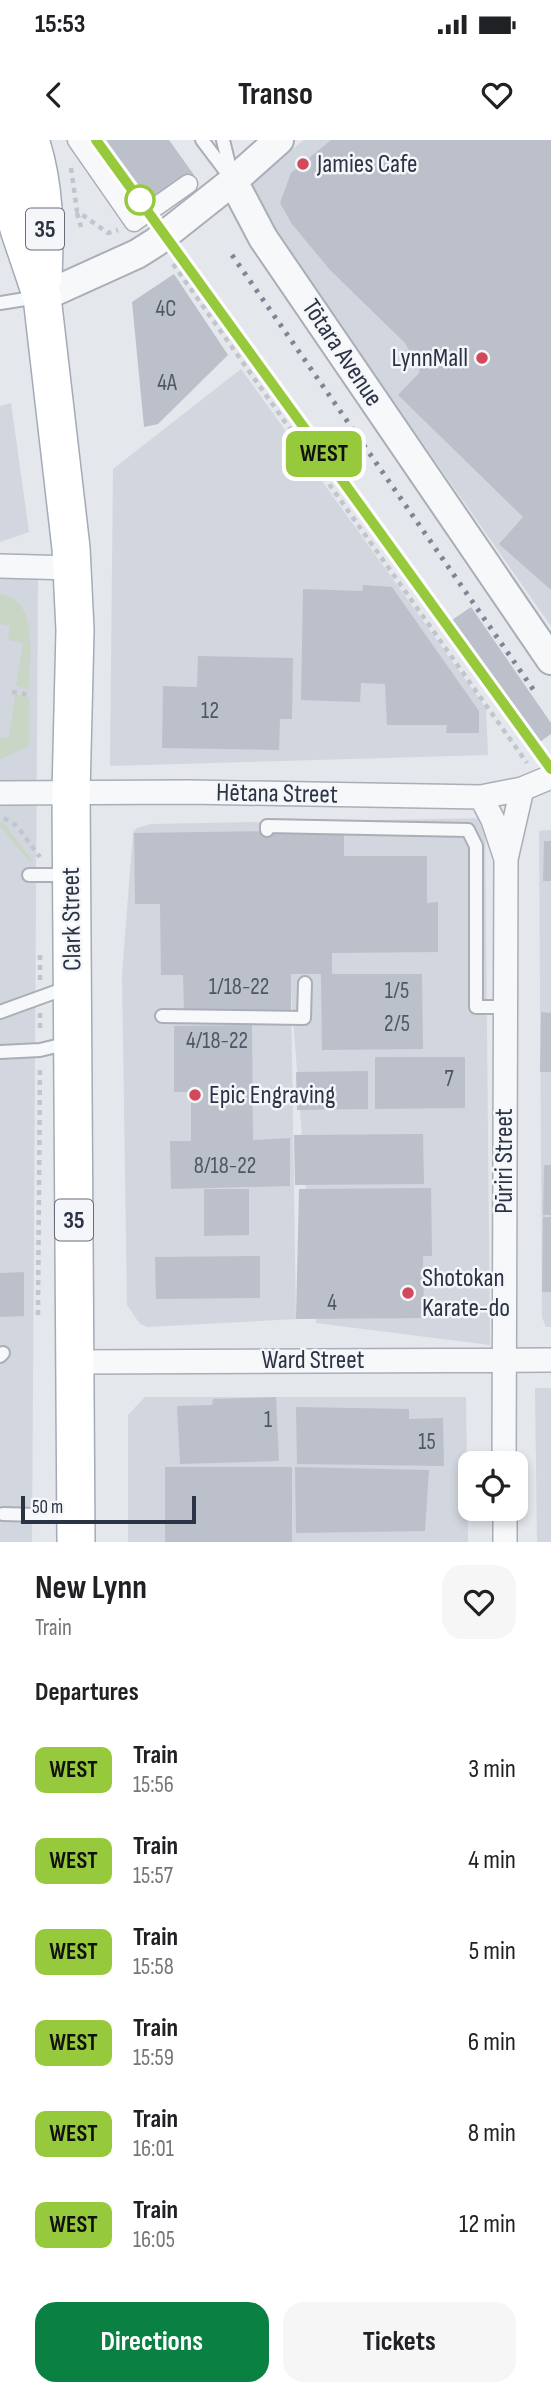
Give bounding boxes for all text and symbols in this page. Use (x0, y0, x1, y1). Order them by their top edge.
text: 15:53 (35, 9, 86, 40)
text: Transo (238, 75, 313, 114)
icon: back (35, 76, 73, 114)
icon: heart (478, 76, 516, 114)
place label: Jamies Cafe (316, 149, 417, 180)
marker: Jamies Cafe (295, 156, 311, 172)
unlabelled marker (125, 185, 155, 215)
road number: 35 (26, 208, 64, 250)
street label: Tōtara Avenue (295, 294, 389, 412)
house number: 4C (156, 295, 176, 323)
place label: LynnMall (392, 343, 468, 374)
marker: LynnMall (474, 350, 490, 366)
house number: 4A (157, 369, 177, 397)
line badge: WEST (275, 431, 373, 477)
text: WEST (300, 439, 348, 468)
house number: 12 (201, 697, 219, 725)
street label: Hētana Street (216, 777, 338, 811)
street label: Clark Street (56, 867, 88, 971)
house number: 1/18-22 (209, 973, 269, 1001)
house number: 1/5 (385, 977, 409, 1005)
house number: 2/5 (384, 1010, 410, 1038)
house number: 4/18-22 (186, 1027, 248, 1055)
house number: 7 (444, 1065, 454, 1093)
place label: Epic Engraving (209, 1080, 335, 1111)
marker: Epic Engraving (187, 1087, 203, 1103)
street label: Pūriri Street (489, 1108, 520, 1214)
house number: 8/18-22 (194, 1152, 256, 1180)
road number: 35 (55, 1200, 93, 1240)
place label: Shotokan Karate-do (422, 1263, 510, 1324)
marker: Shotokan Karate-do (400, 1285, 416, 1301)
house number: 4 (327, 1289, 337, 1317)
street label: Ward Street (261, 1345, 365, 1376)
house number: 1 (264, 1406, 272, 1434)
house number: 15 (418, 1428, 436, 1456)
map controls (458, 1451, 528, 1521)
button: locate (458, 1451, 528, 1521)
scale bar (21, 1493, 196, 1525)
text: 50 m (32, 1496, 63, 1519)
button: heart (442, 1565, 516, 1639)
text: New Lynn (35, 1568, 147, 1608)
text: Train (35, 1614, 72, 1642)
text: Departures (35, 1677, 139, 1708)
text: Train (133, 1740, 178, 1771)
text: 3 min (468, 1754, 516, 1785)
text: WEST (49, 1755, 98, 1784)
text: 15:56 (133, 1771, 174, 1799)
text: Train (133, 1831, 178, 1862)
text: 4 min (468, 1845, 516, 1876)
text: WEST (49, 1846, 98, 1875)
text: 15:57 (133, 1862, 173, 1890)
text: Train (133, 1922, 178, 1953)
text: 5 min (469, 1936, 516, 1967)
text: WEST (49, 1937, 98, 1966)
text: 15:58 (133, 1953, 174, 1981)
text: Train (133, 2013, 178, 2044)
text: 6 min (468, 2027, 516, 2058)
text: WEST (49, 2028, 98, 2057)
text: 15:59 (133, 2044, 174, 2072)
text: Train (133, 2104, 178, 2135)
text: 8 min (468, 2118, 516, 2149)
text: WEST (49, 2119, 98, 2148)
text: 16:01 (133, 2135, 174, 2163)
text: Train (133, 2195, 178, 2226)
text: 12 min (459, 2209, 516, 2240)
text: WEST (49, 2210, 98, 2239)
text: 16:05 (133, 2226, 175, 2254)
button: Directions (35, 2302, 269, 2382)
button: Tickets (283, 2302, 516, 2382)

